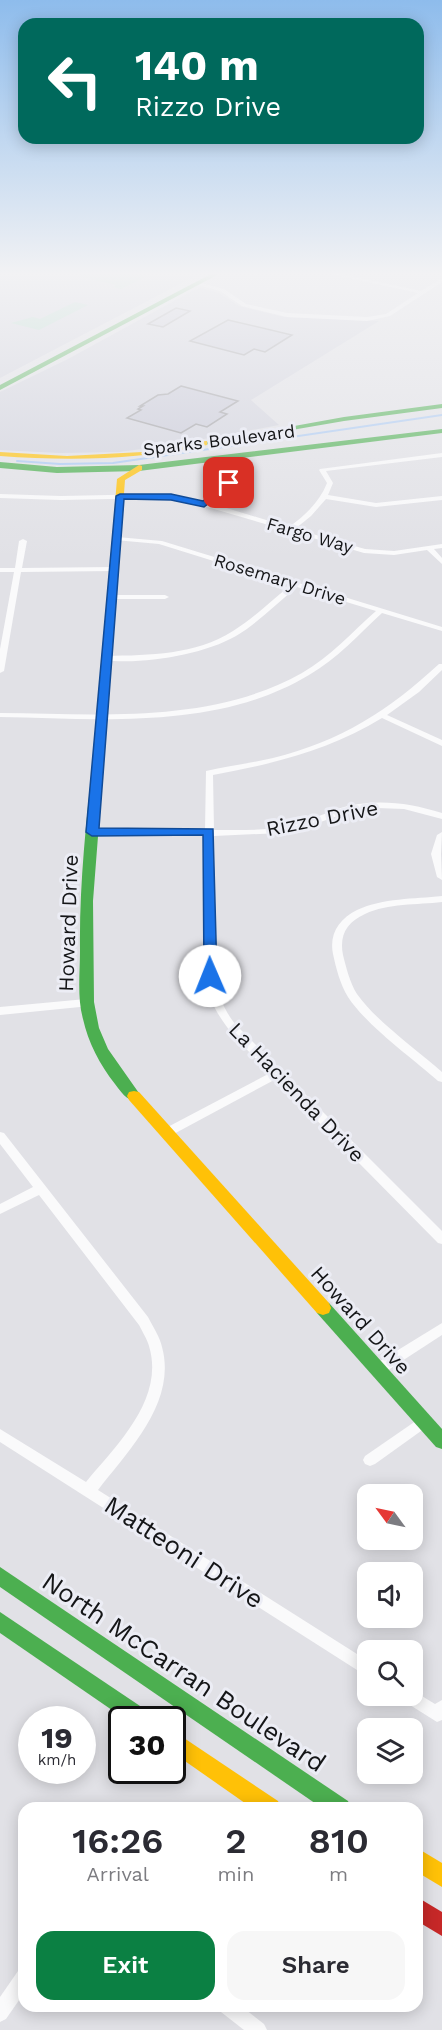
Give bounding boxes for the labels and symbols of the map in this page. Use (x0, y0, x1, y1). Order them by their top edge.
street label: Sparks Boulevard (142, 420, 296, 460)
pin (203, 457, 254, 508)
street label: Fargo Way (264, 513, 356, 558)
street label: Rosemary Drive (212, 549, 348, 609)
street label: Rizzo Drive (264, 795, 380, 841)
street label: Howard Drive (53, 854, 83, 992)
position arrow (178, 944, 242, 1008)
street label: La Hacienda Drive (224, 1017, 370, 1167)
street label: Howard Drive (306, 1261, 416, 1379)
north arrow (357, 1484, 423, 1550)
street label: Matteoni Drive (99, 1489, 269, 1615)
street label: North McCarran Boulevard (37, 1566, 331, 1778)
speed limit sign: 30 (108, 1706, 186, 1784)

